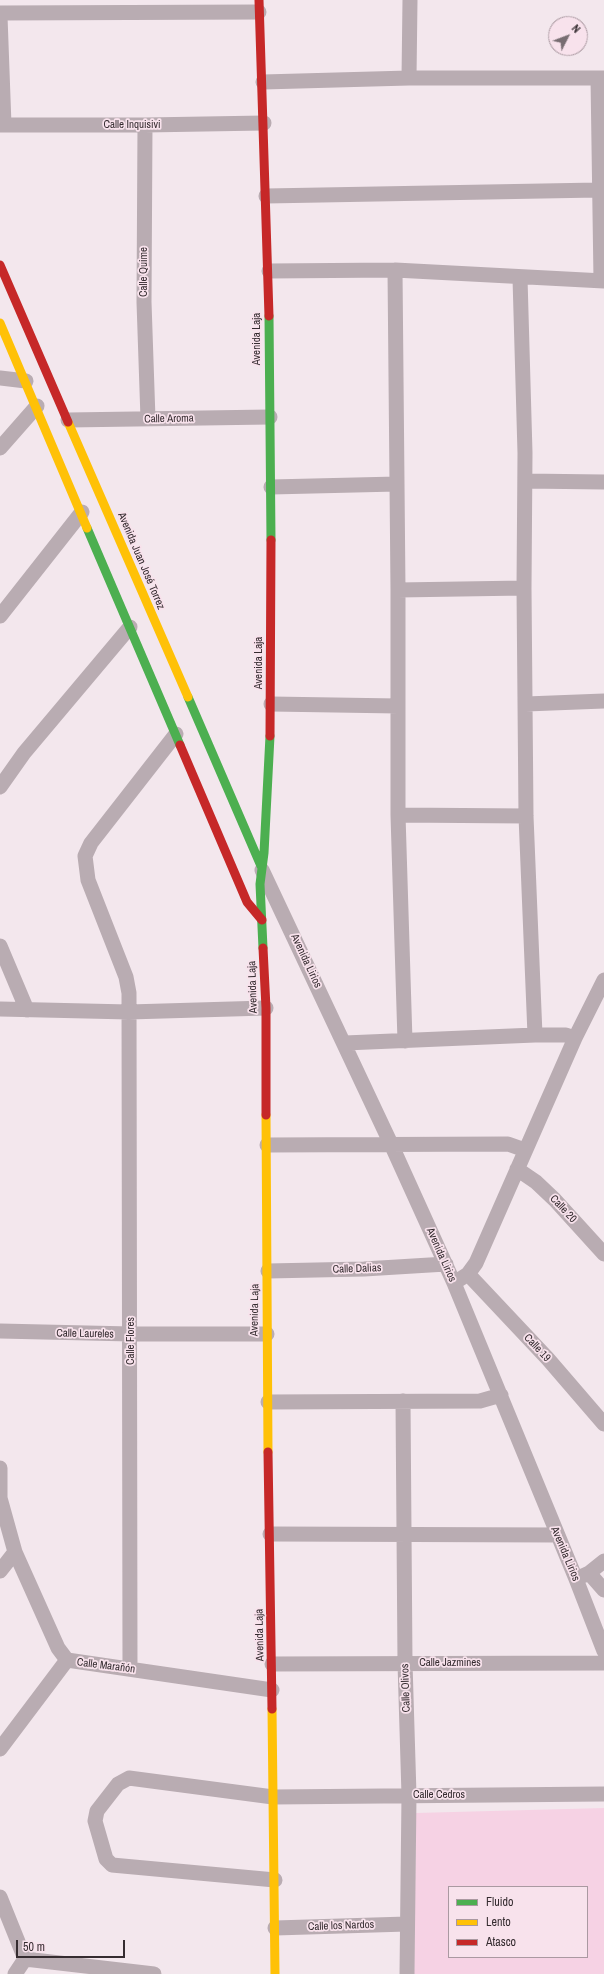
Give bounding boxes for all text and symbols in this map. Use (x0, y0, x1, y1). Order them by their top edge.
north arrow (548, 16, 588, 56)
text: N (569, 22, 584, 36)
street label: Calle Inquisivi (103, 118, 161, 132)
street label: Calle Quime (137, 247, 151, 297)
street label: Avenida Laja (250, 313, 264, 365)
street label: Calle Aroma (144, 412, 194, 426)
street label: Avenida Juan José Torrez (115, 510, 167, 612)
street label: Avenida Laja (252, 637, 266, 689)
street label: Avenida Lirios (288, 932, 324, 990)
street label: Avenida Laja (245, 961, 261, 1013)
street label: Calle 20 (547, 1192, 579, 1226)
street label: Avenida Lirios (423, 1226, 459, 1284)
street label: Calle Dalias (332, 1262, 382, 1276)
street label: Avenida Laja (248, 1284, 262, 1336)
street label: Calle Flores (124, 1317, 138, 1365)
street label: Calle Laureles (56, 1327, 114, 1341)
street label: Calle 19 (521, 1331, 553, 1365)
street label: Avenida Lirios (548, 1525, 582, 1583)
street label: Avenida Laja (253, 1609, 267, 1661)
street label: Calle Marañón (76, 1656, 136, 1676)
street label: Calle Jazmines (419, 1656, 481, 1670)
street label: Calle Olivos (399, 1663, 413, 1713)
street label: Calle Cedros (413, 1788, 465, 1802)
legend (448, 1886, 588, 1958)
text: Fluido (486, 1894, 513, 1910)
text: Lento (486, 1914, 511, 1930)
street label: Calle los Nardos (308, 1918, 374, 1934)
scale bar (18, 1932, 127, 1958)
text: Atasco (486, 1934, 516, 1950)
text: 50 m (23, 1939, 45, 1955)

